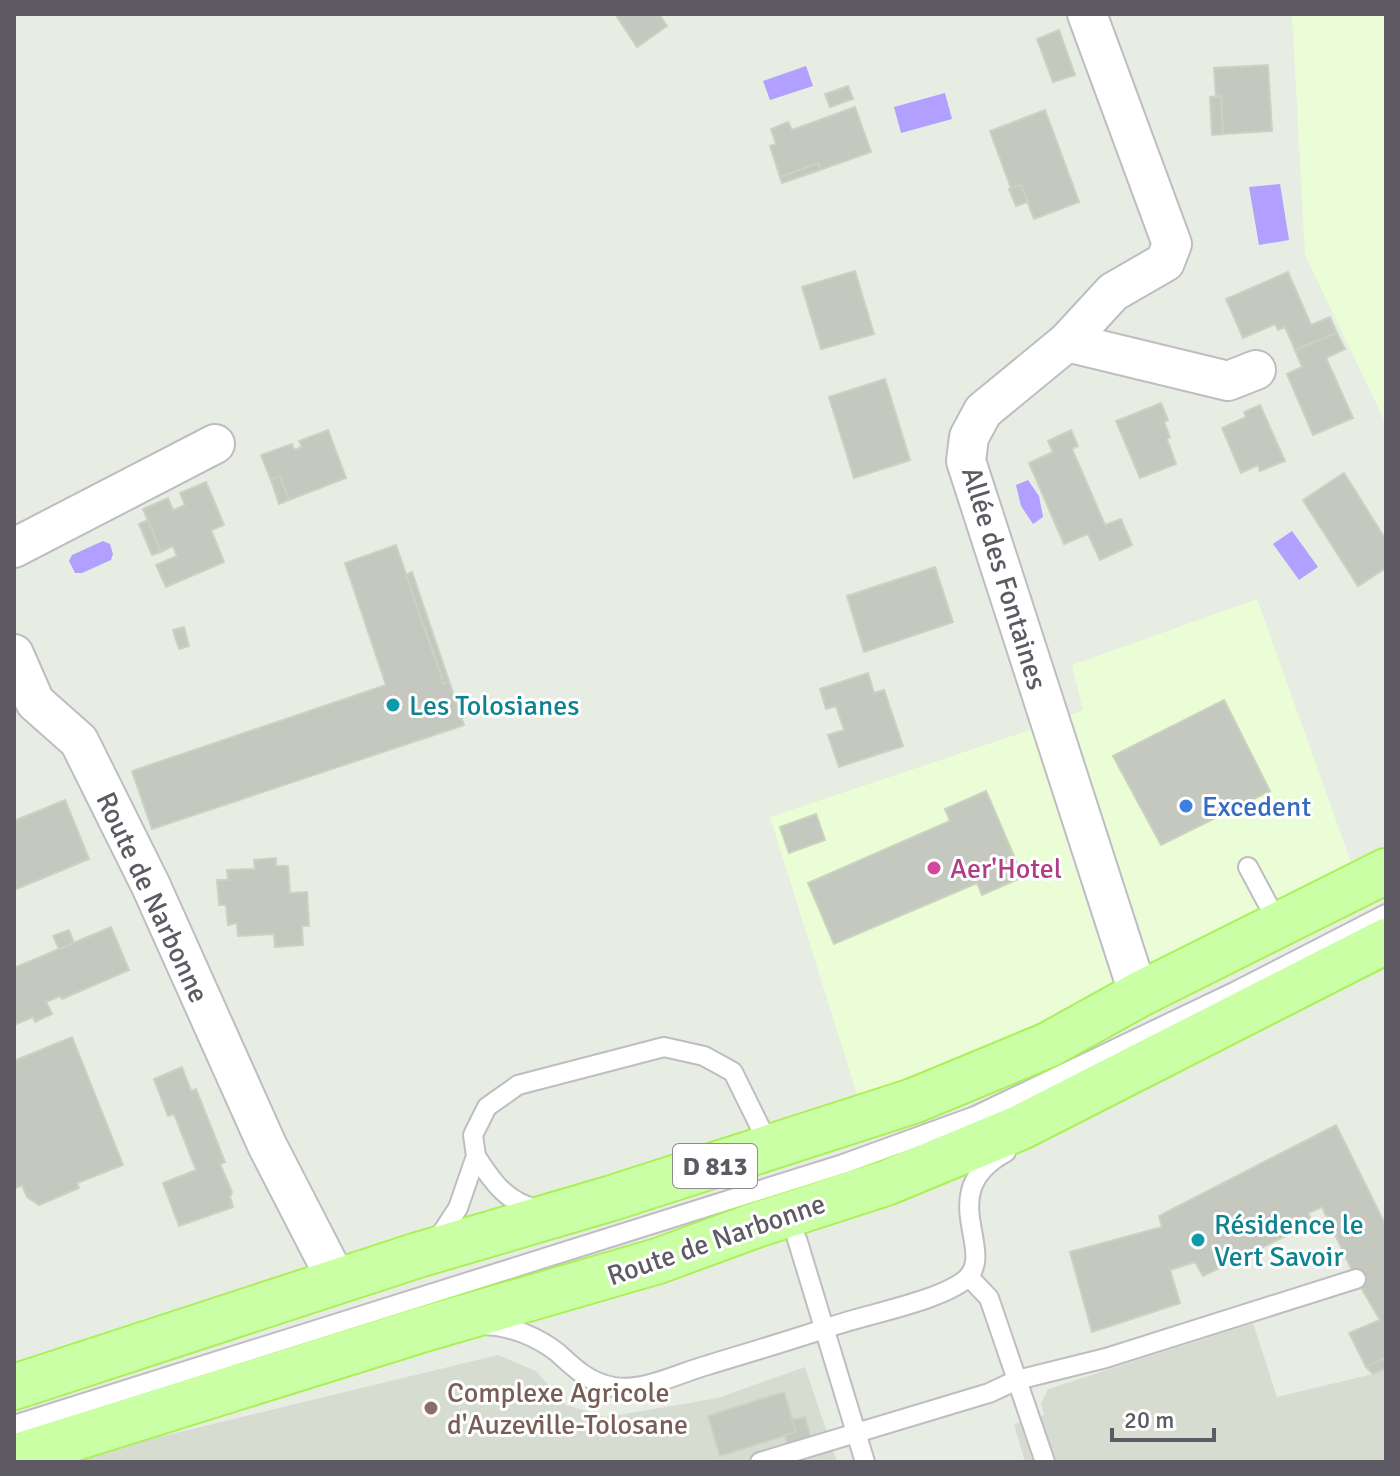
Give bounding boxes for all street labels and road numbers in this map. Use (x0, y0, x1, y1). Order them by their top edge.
street label: Allée des Fontaines (954, 463, 1054, 694)
street label: Route de Narbonne (88, 787, 216, 1008)
road number: D 813 (673, 1144, 757, 1188)
street label: Route de Narbonne (603, 1187, 830, 1293)

